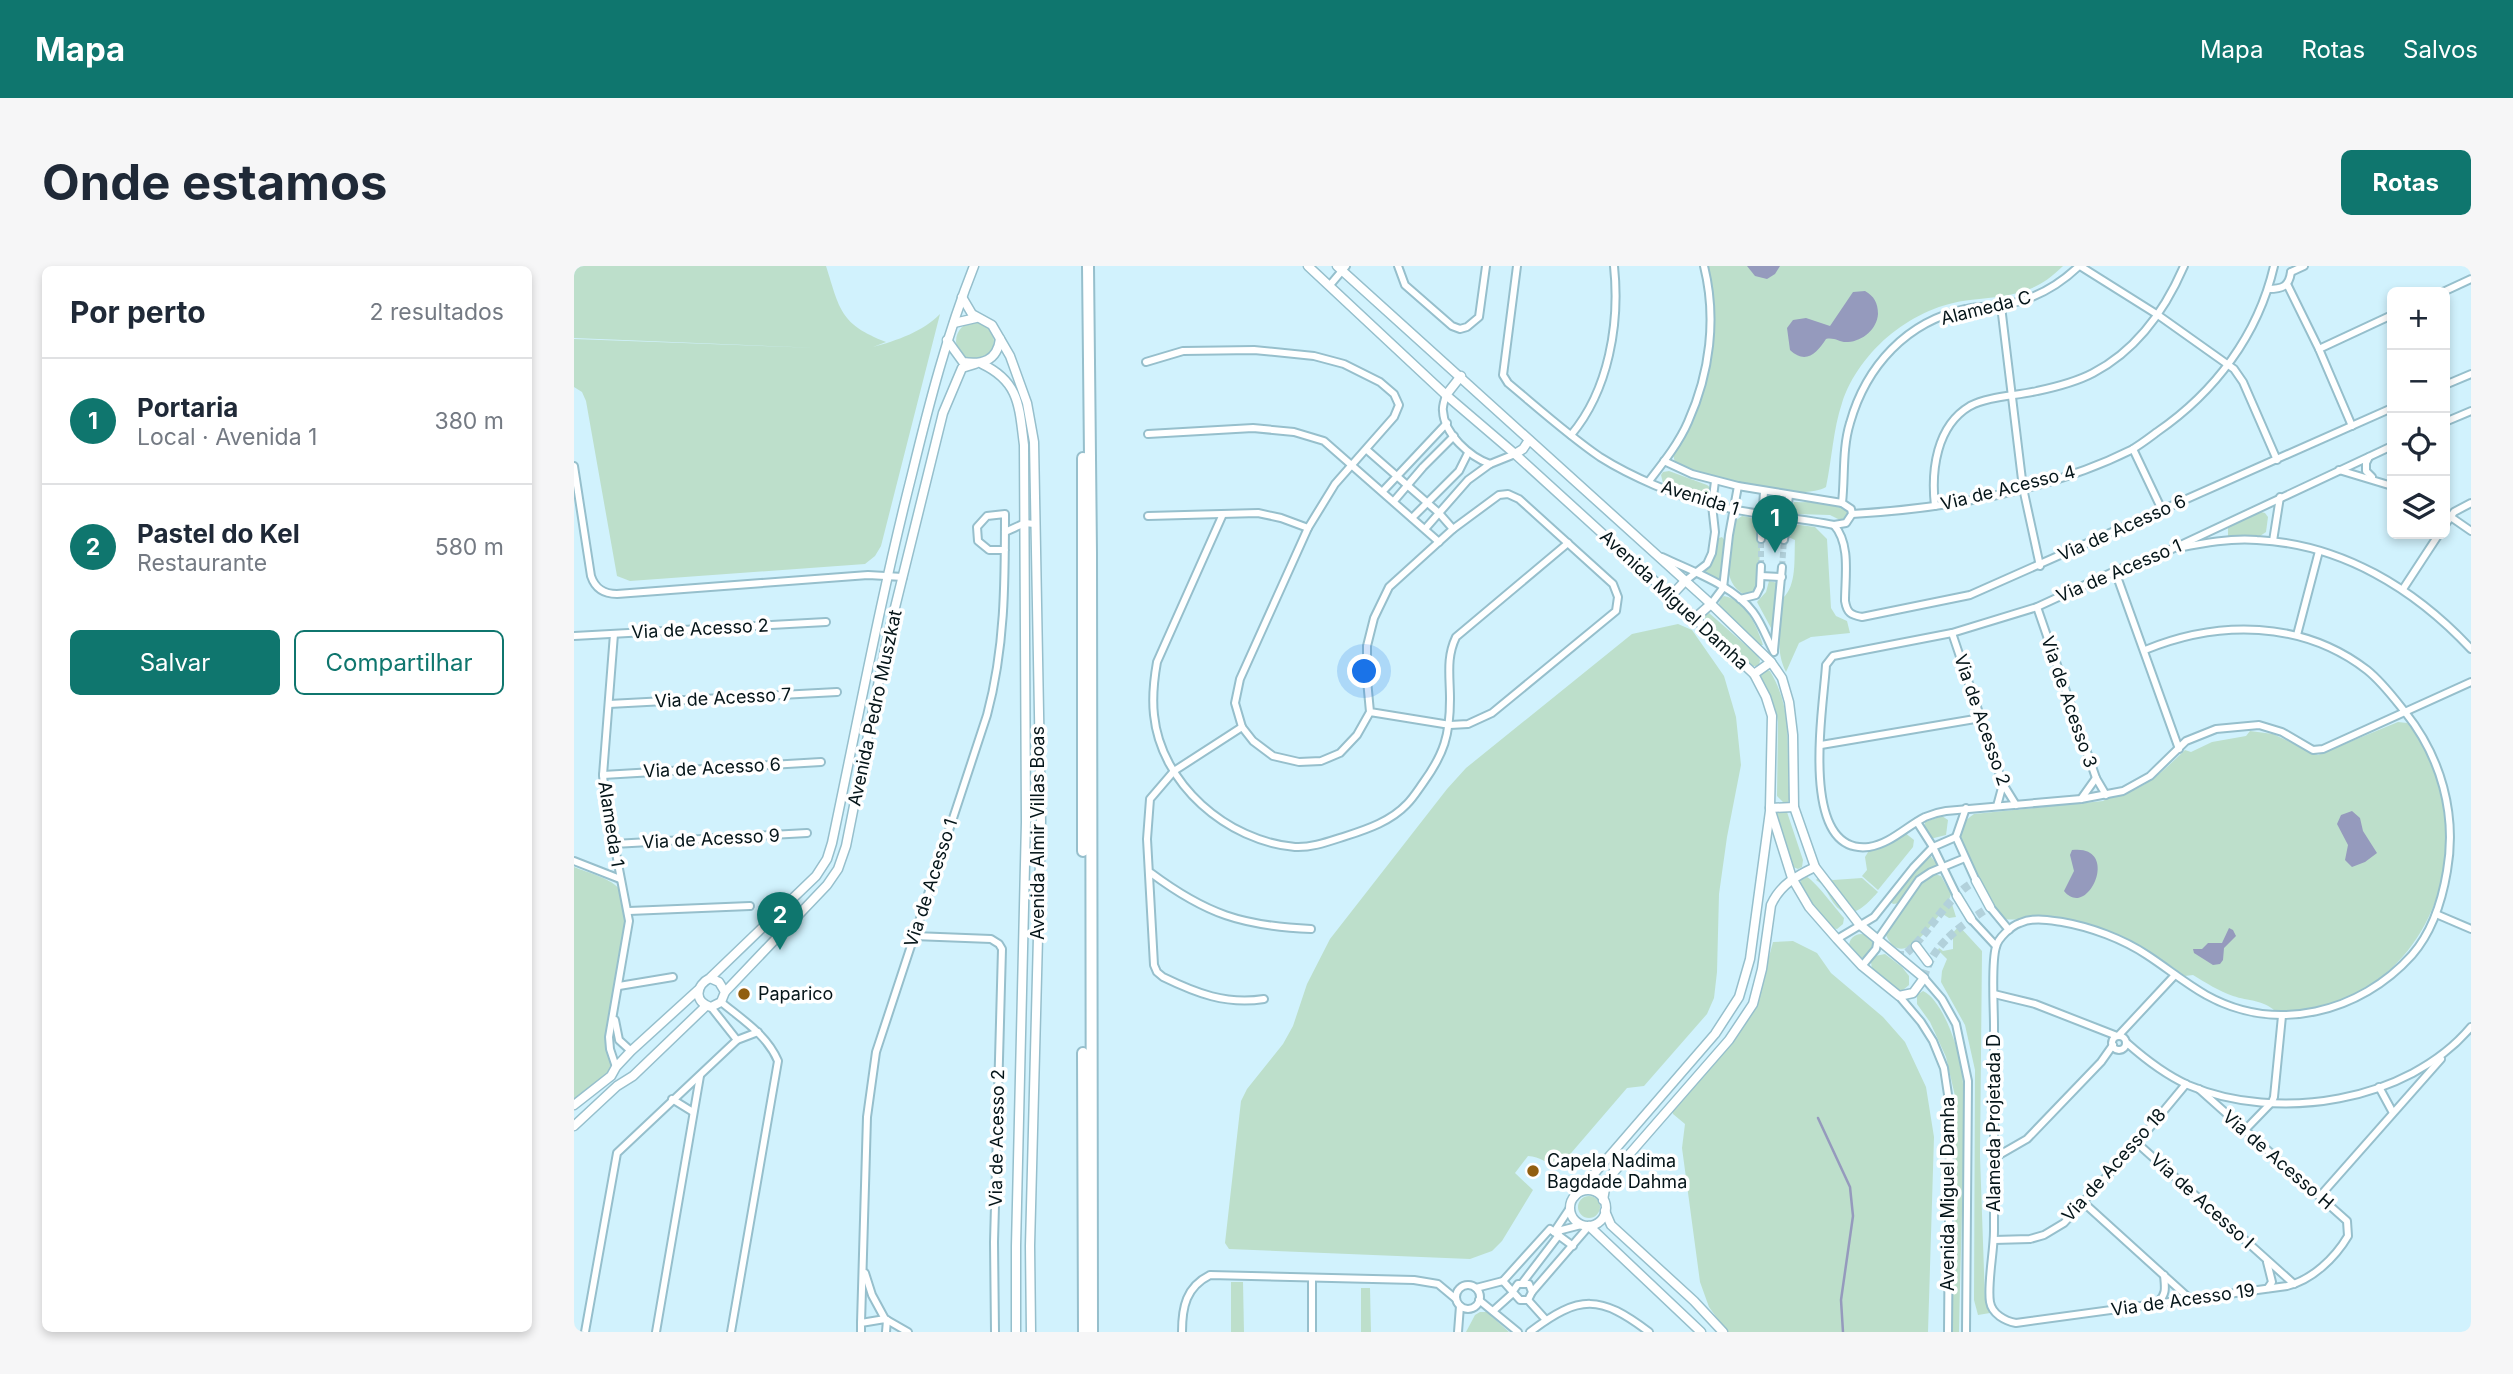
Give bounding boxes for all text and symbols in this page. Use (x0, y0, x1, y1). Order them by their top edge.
text: Mapa (35, 29, 125, 69)
text: Mapa (2200, 35, 2264, 64)
text: Rotas (2302, 35, 2365, 64)
text: Salvos (2403, 35, 2478, 64)
button: Rotas (2341, 150, 2471, 215)
text: Onde estamos (42, 153, 387, 212)
street label: Alameda C (1938, 286, 2033, 329)
map controls (2387, 287, 2450, 539)
button: + (2387, 287, 2450, 350)
text: Por perto (70, 294, 206, 330)
text: 2 resultados (370, 298, 504, 326)
button: − (2387, 350, 2450, 413)
text: Portaria (137, 392, 238, 423)
text: 1 (88, 407, 98, 435)
text: 380 m (434, 407, 504, 435)
button: locate (2387, 413, 2450, 476)
text: Local · Avenida 1 (137, 423, 317, 451)
street label: Via de Acesso 4 (1938, 461, 2077, 514)
street label: Avenida 1 (1659, 476, 1741, 519)
button: layers (2387, 476, 2450, 539)
street label: Via de Acesso 6 (2055, 490, 2189, 565)
pin: 1 (1752, 495, 1798, 553)
text: Pastel do Kel (137, 518, 300, 549)
street label: Avenida Miguel Damha (1596, 526, 1753, 674)
text: 2 (86, 533, 100, 561)
text: 580 m (435, 533, 504, 561)
street label: Via de Acesso 1 (2053, 535, 2185, 606)
text: Restaurante (137, 549, 267, 577)
street label: Avenida Pedro Muszkat (843, 608, 906, 808)
street label: Via de Acesso 2 (631, 614, 769, 643)
button: Salvar (70, 630, 280, 695)
button: Compartilhar (294, 630, 504, 695)
street label: Via de Acesso 3 (2037, 633, 2102, 770)
street label: Via de Acesso 2 (1950, 651, 2015, 788)
your location (1347, 654, 1381, 688)
street label: Via de Acesso 7 (654, 683, 792, 712)
street label: Avenida Almir Villas Boas (1027, 726, 1048, 940)
street label: Via de Acesso 6 (643, 753, 781, 782)
street label: Alameda 1 (594, 779, 629, 868)
street label: Via de Acesso 1 (900, 816, 961, 950)
street label: Via de Acesso 9 (642, 824, 780, 853)
pin: 2 (757, 892, 803, 950)
place label: Paparico (758, 983, 833, 1004)
marker: Paparico (736, 986, 752, 1002)
street label: Alameda Projetada D (1983, 1034, 2004, 1212)
street label: Via de Acesso 2 (985, 1069, 1008, 1207)
street label: Avenida Miguel Damha (1937, 1097, 1958, 1291)
street label: Via de Acesso 18 (2057, 1104, 2170, 1226)
street label: Via de Acesso H (2219, 1106, 2338, 1213)
street label: Via de Acesso I (2146, 1149, 2258, 1252)
place label: Capela Nadima Bagdade Dahma (1547, 1150, 1687, 1192)
marker: Capela Nadima Bagdade Dahma (1525, 1163, 1541, 1179)
street label: Via de Acesso 19 (2110, 1279, 2256, 1320)

